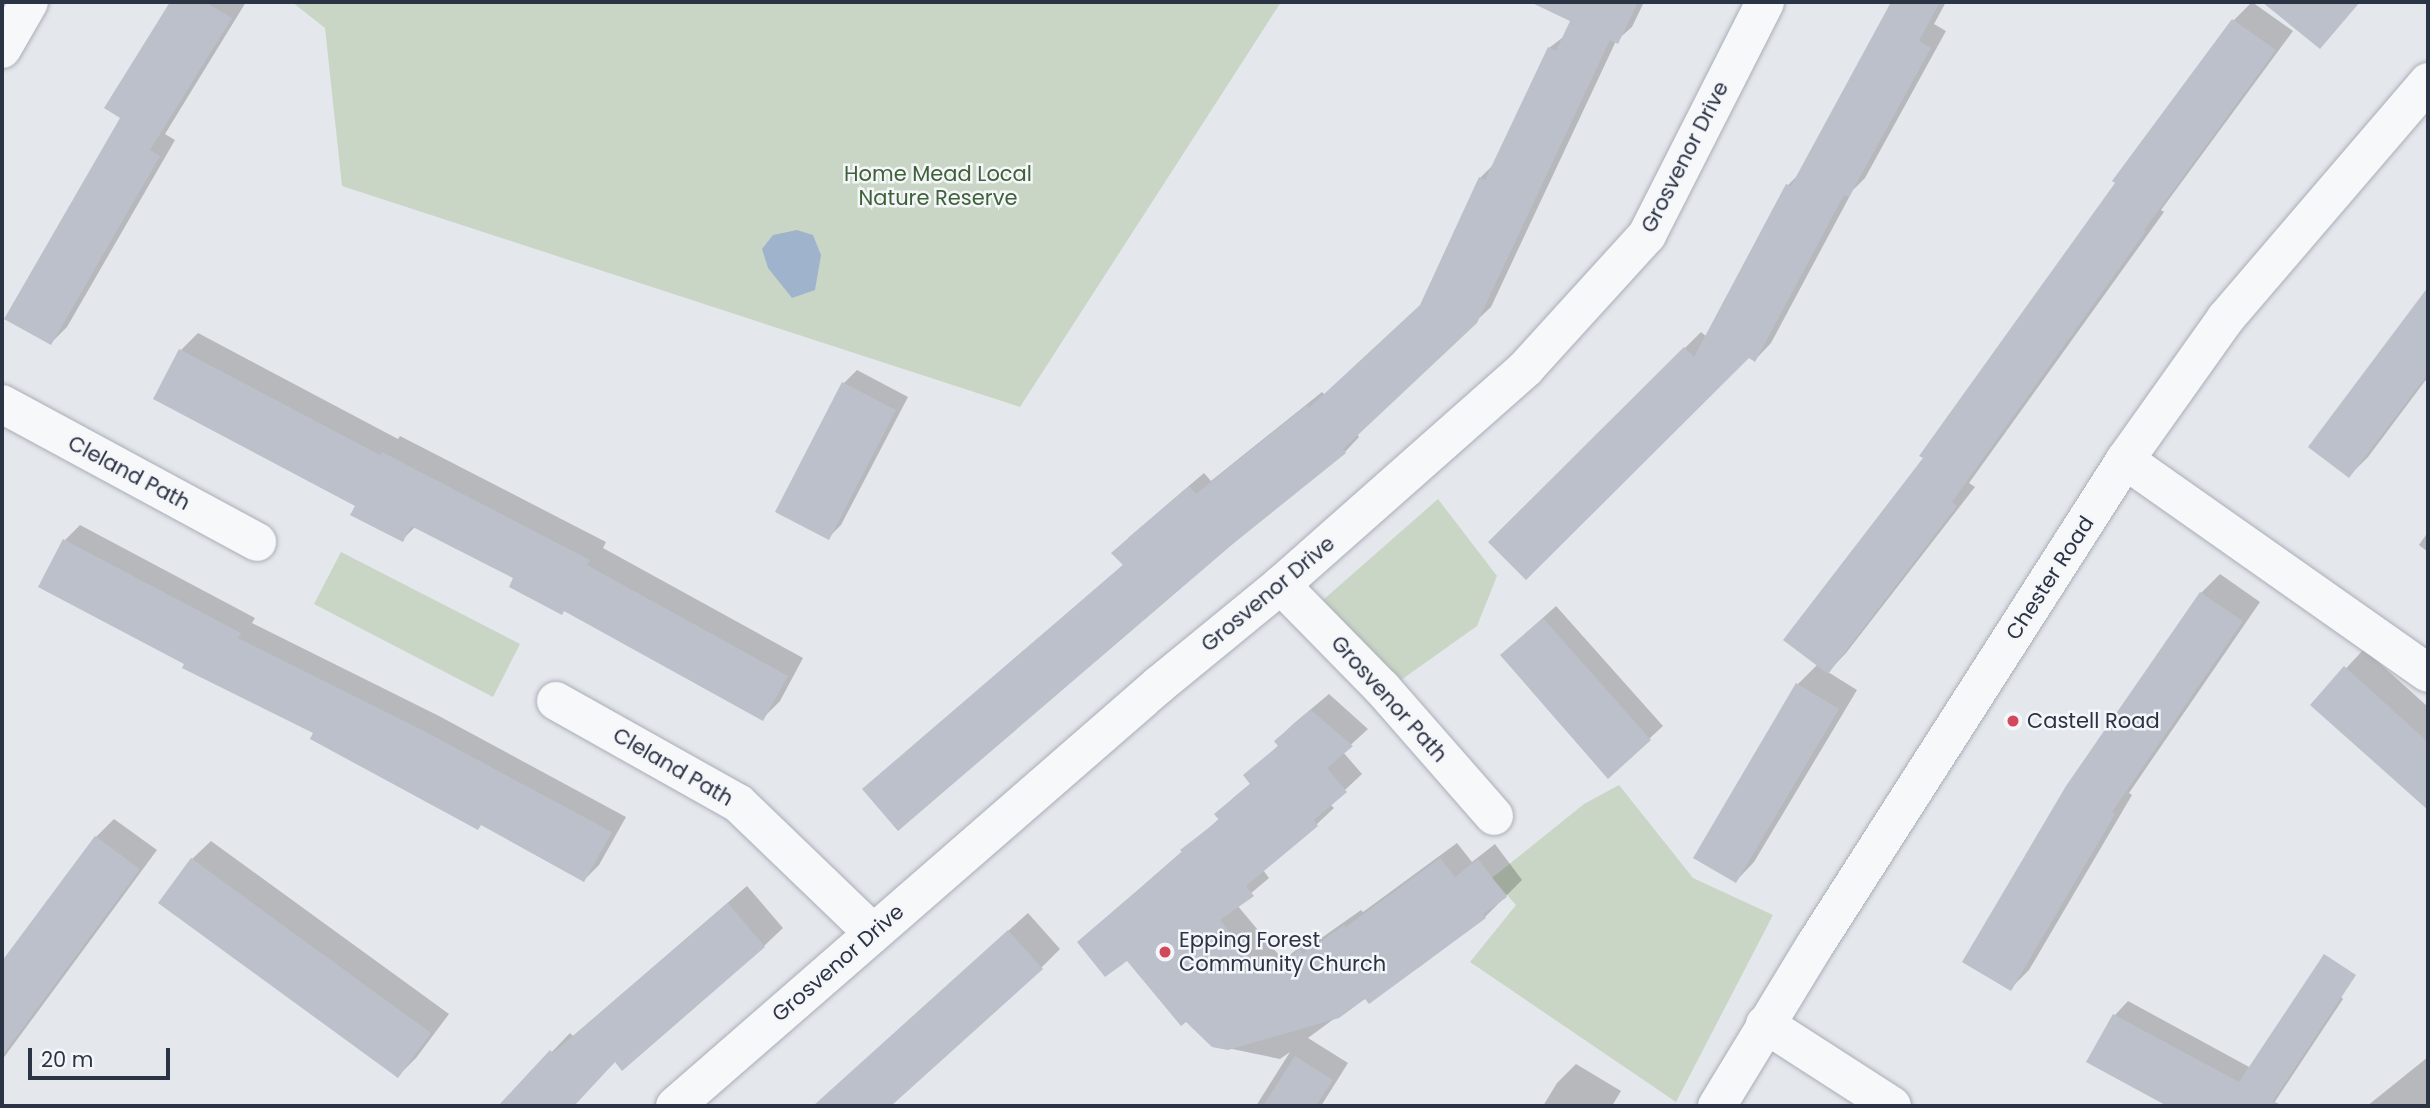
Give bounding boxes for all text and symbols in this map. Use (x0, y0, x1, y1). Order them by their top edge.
street label: Grosvenor Drive (1636, 77, 1734, 237)
park label: Home Mead Local Nature Reserve (844, 161, 1032, 211)
street label: Cleland Path (64, 430, 194, 516)
street label: Chester Road (2001, 511, 2099, 645)
street label: Grosvenor Drive (1196, 531, 1340, 657)
street label: Grosvenor Path (1326, 631, 1452, 767)
place label: Castell Road (2027, 708, 2160, 734)
marker: Castell Road (2005, 713, 2021, 729)
street label: Cleland Path (608, 722, 738, 812)
street label: Grosvenor Drive (767, 899, 909, 1027)
place label: Epping Forest Community Church (1179, 927, 1386, 977)
marker: Epping Forest Community Church (1157, 944, 1173, 960)
scale bar (32, 1034, 173, 1078)
text: 20 m (41, 1045, 94, 1074)

